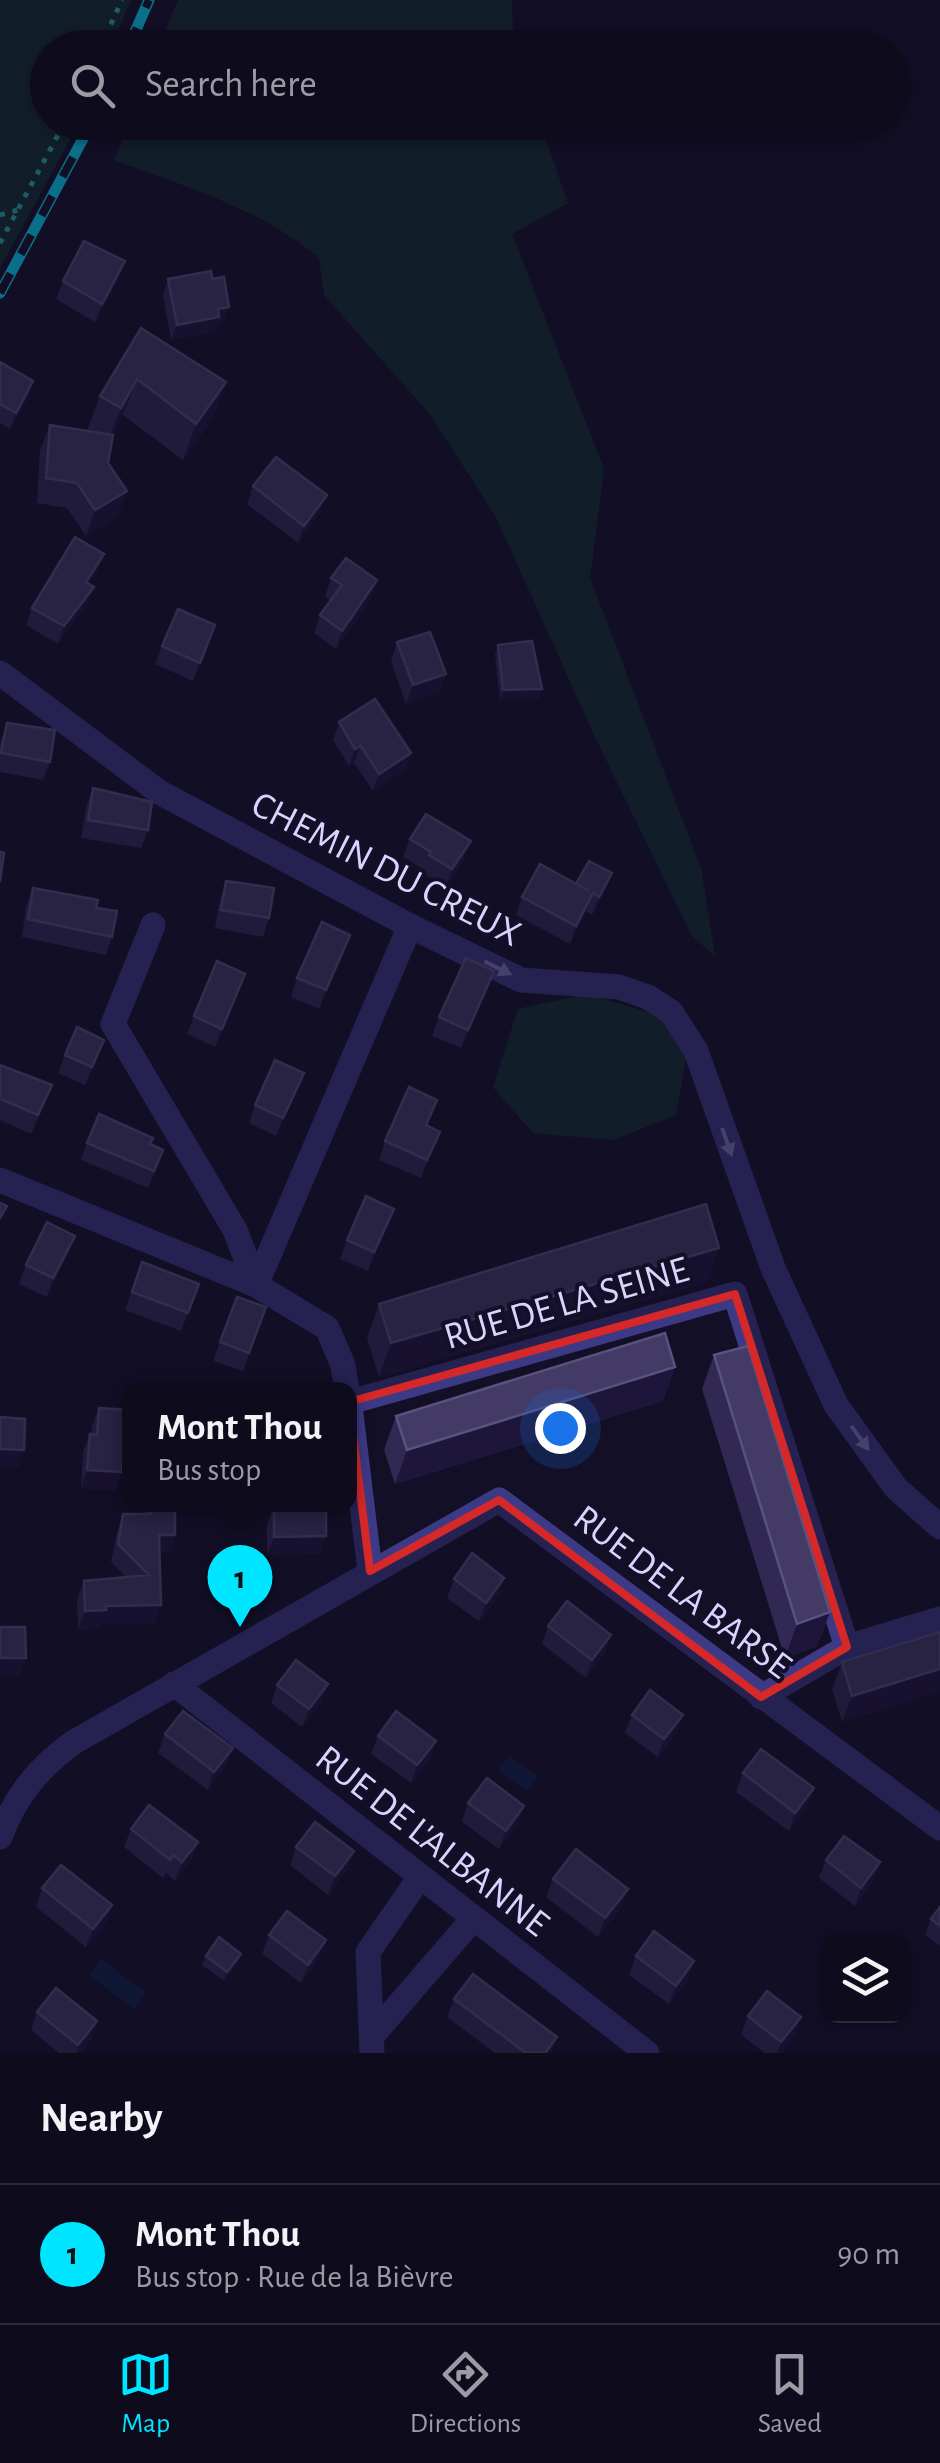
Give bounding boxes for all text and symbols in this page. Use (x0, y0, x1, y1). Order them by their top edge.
search box (30, 30, 910, 140)
icon: search (65, 58, 120, 113)
text: Search here (145, 66, 317, 104)
street label: CHEMIN DU CREUX (245, 786, 527, 954)
one-way arrow (484, 960, 513, 977)
one-way arrow (720, 1128, 735, 1158)
street label: RUE DE LA SEINE (440, 1251, 693, 1357)
popup (122, 1382, 357, 1512)
your location (535, 1403, 586, 1454)
text: Mont Thou (157, 1409, 322, 1447)
one-way arrow (850, 1425, 869, 1451)
text: Bus stop (157, 1454, 261, 1486)
street label: RUE DE LA BARSE (566, 1499, 798, 1686)
pin: 1 (208, 1544, 272, 1627)
street label: RUE DE L'ALBANNE (308, 1739, 556, 1944)
map controls (820, 1933, 910, 2023)
button: layers (820, 1933, 910, 2023)
text: Nearby (40, 2097, 163, 2139)
text: Mont Thou (135, 2216, 300, 2254)
text: 1 (67, 2238, 78, 2270)
text: 90 m (837, 2238, 900, 2270)
text: Bus stop · Rue de la Bièvre (135, 2261, 453, 2293)
tab: Map (118, 2347, 173, 2441)
tab: Directions (410, 2347, 521, 2441)
tab: Saved (758, 2347, 822, 2441)

